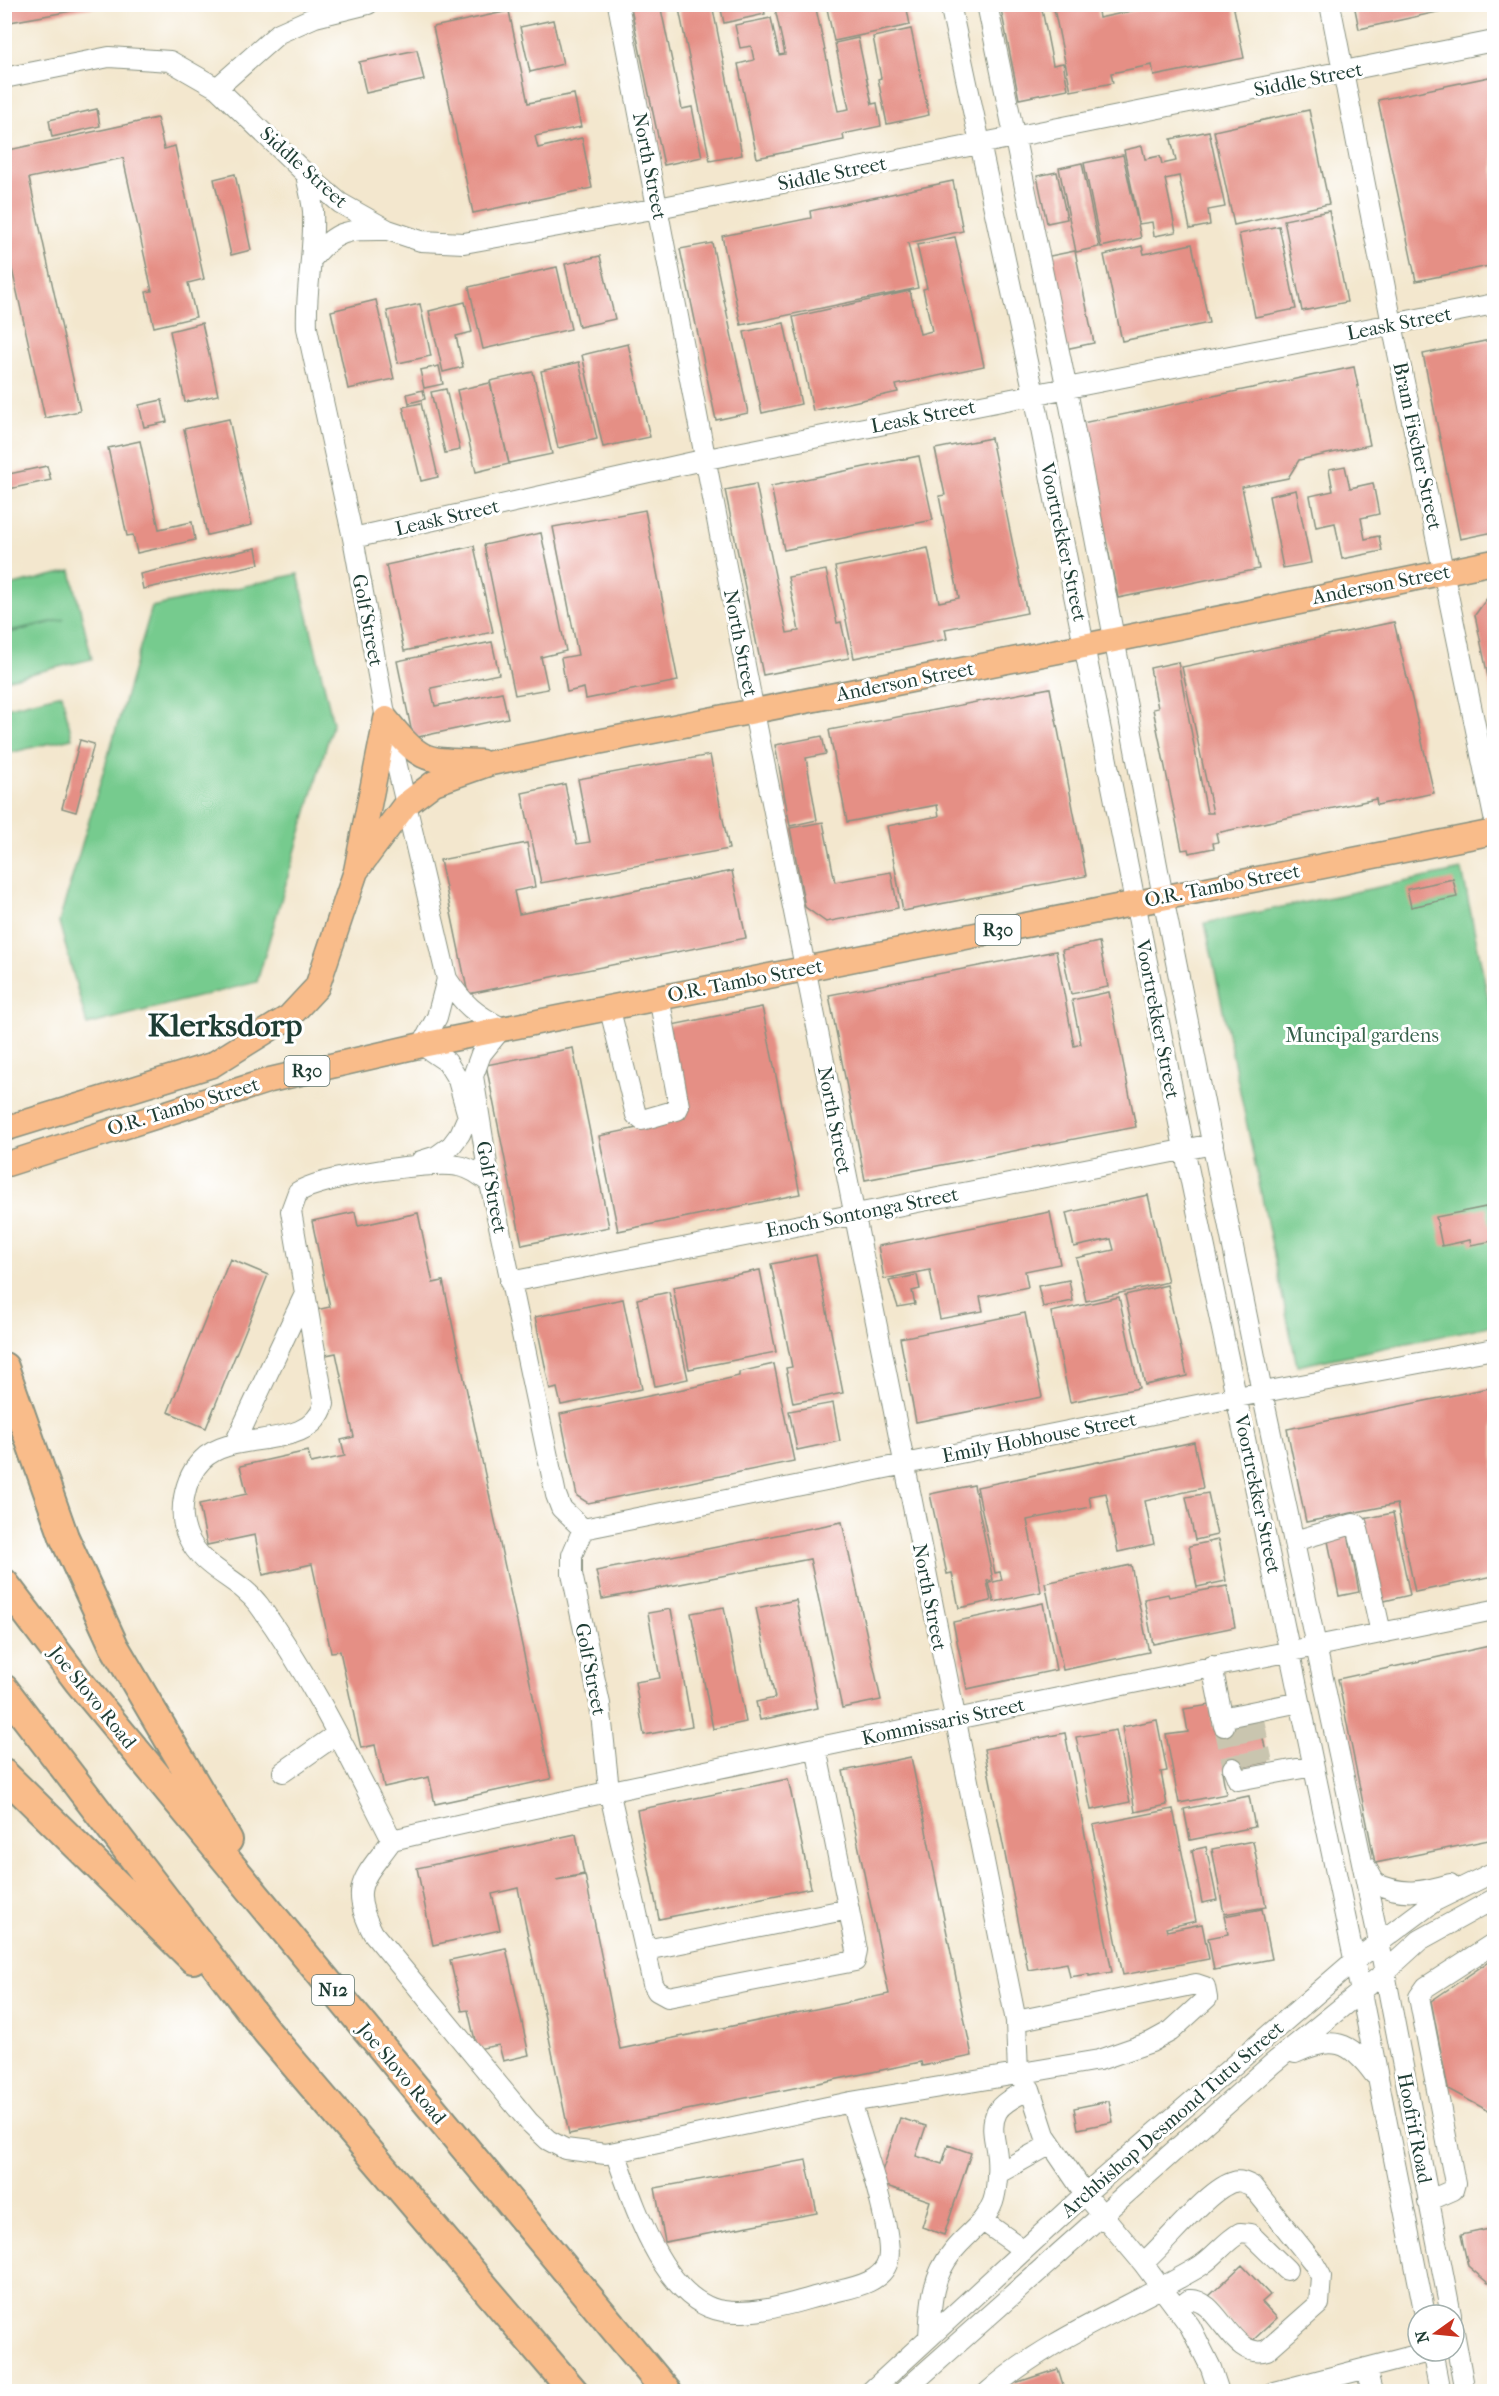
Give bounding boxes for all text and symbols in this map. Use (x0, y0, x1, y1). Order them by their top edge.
street label: Siddle Street (1252, 58, 1364, 101)
street label: North Street (628, 110, 671, 222)
street label: Siddle Street (255, 122, 352, 213)
street label: Siddle Street (776, 152, 888, 195)
street label: Leask Street (1345, 302, 1453, 345)
street label: Bram Fischer Street (1388, 360, 1447, 532)
street label: Leask Street (869, 395, 977, 438)
street label: Voortrekker Street (1035, 460, 1092, 624)
street label: Leask Street (393, 494, 501, 541)
street label: Anderson Street (1309, 560, 1452, 609)
street label: Golf Street (347, 572, 388, 668)
street label: North Street (719, 587, 762, 699)
street label: Anderson Street (833, 657, 976, 706)
street label: O.R. Tambo Street (1143, 859, 1302, 912)
road number: R30 (976, 915, 1020, 945)
street label: Voortrekker Street (1131, 937, 1184, 1101)
street label: O.R. Tambo Street (666, 954, 825, 1007)
district label: Klerksdorp (148, 1007, 302, 1044)
park label: Muncipal gardens (1285, 1024, 1439, 1047)
road number: R30 (284, 1056, 330, 1086)
street label: North Street (813, 1064, 856, 1176)
street label: O.R. Tambo Street (104, 1072, 262, 1141)
street label: Golf Street (471, 1139, 512, 1235)
street label: Enoch Sontonga Street (764, 1183, 960, 1242)
street label: Emily Hobhouse Street (940, 1407, 1138, 1468)
street label: Voortrekker Street (1229, 1412, 1286, 1576)
street label: North Street (908, 1541, 951, 1653)
street label: Golf Street (570, 1621, 611, 1717)
street label: Joe Slovo Road (43, 1640, 142, 1754)
street label: Kommissaris Street (859, 1693, 1027, 1750)
road number: N12 (312, 1975, 354, 2005)
street label: Joe Slovo Road (351, 2016, 451, 2130)
street label: Archbishop Desmond Tutu Street (1056, 2017, 1288, 2223)
street label: Hoofrif Road (1393, 2071, 1437, 2186)
north arrow (1406, 2303, 1466, 2363)
text: N (1411, 2328, 1433, 2345)

